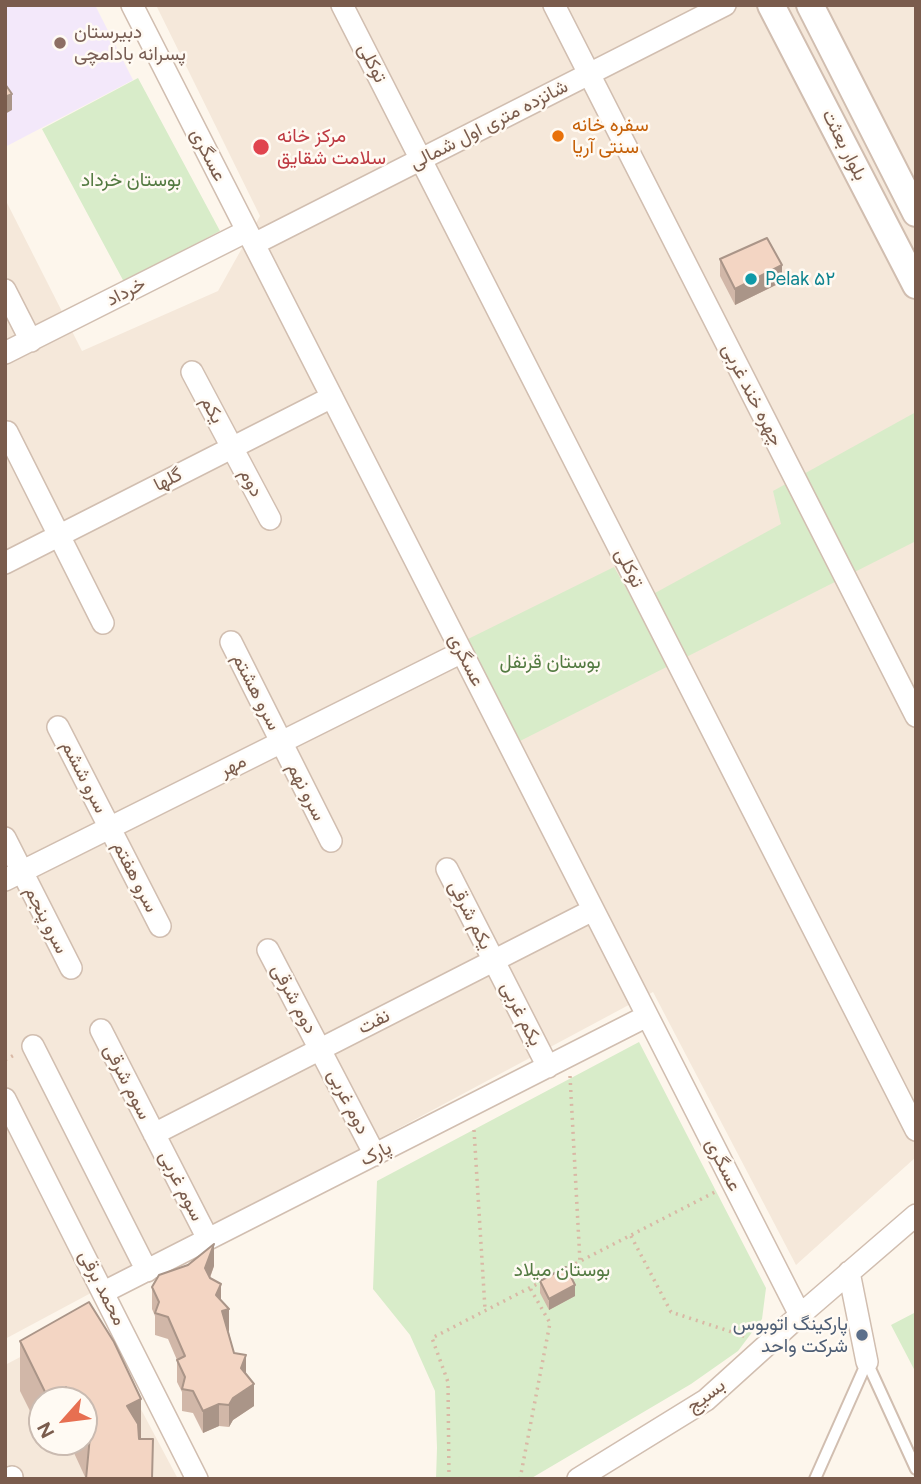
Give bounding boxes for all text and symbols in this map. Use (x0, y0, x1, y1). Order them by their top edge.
place label: دبیرستان پسرانه بادامچی (74, 21, 186, 65)
marker: دبیرستان پسرانه بادامچی (52, 35, 68, 51)
street label: توکلی (353, 40, 391, 86)
street label: شانزده متری اول شمالی (406, 75, 572, 175)
street label: بلوار بعثت (816, 106, 872, 184)
place label: سفره خانه سنتی آریا (572, 114, 649, 158)
street label: عسگری (185, 125, 231, 185)
place label: مرکز خانه سلامت شقایق (277, 125, 386, 169)
marker: سفره خانه سنتی آریا (550, 128, 566, 144)
marker: مرکز خانه سلامت شقایق (251, 137, 271, 157)
park label: بوستان خرداد (81, 169, 181, 191)
place label: Pelak ۵۲ (765, 268, 835, 290)
marker: Pelak ۵۲ (743, 271, 759, 287)
street label: خرداد (102, 272, 150, 312)
street label: چهره خند غربی (716, 340, 788, 450)
street label: یکم (195, 392, 229, 428)
street label: گلها (150, 463, 186, 497)
street label: دوم (234, 465, 268, 501)
street label: توکلی (610, 545, 648, 591)
street label: عسگری (443, 630, 489, 690)
street label: سرو هشتم (227, 650, 285, 734)
park label: بوستان قرنفل (499, 651, 601, 673)
street label: سرو ششم (56, 737, 112, 817)
street label: مهر (216, 750, 250, 782)
street label: سرو نهم (282, 759, 330, 825)
street label: سرو هفتم (107, 838, 163, 916)
street label: یکم شرقی (443, 877, 497, 953)
street label: سرو پنجم (19, 883, 73, 957)
street label: دوم شرقی (266, 960, 322, 1038)
street label: یکم غربی (495, 978, 547, 1050)
street label: نفت (354, 1004, 394, 1040)
street label: سوم شرقی (98, 1041, 156, 1123)
street label: دوم غربی (322, 1066, 374, 1138)
street label: عسگری (700, 1135, 746, 1195)
street label: پارک (356, 1137, 396, 1171)
street label: سوم غربی (154, 1147, 208, 1225)
street label: محمد برقی (73, 1247, 131, 1329)
park label: بوستان میلاد (514, 1259, 610, 1281)
place label: پارکینگ اتوبوس شرکت واحد (733, 1313, 848, 1357)
marker: پارکینگ اتوبوس شرکت واحد (854, 1327, 870, 1343)
street label: بسیج (682, 1374, 730, 1418)
north arrow (28, 1386, 98, 1456)
text: N (32, 1418, 59, 1442)

